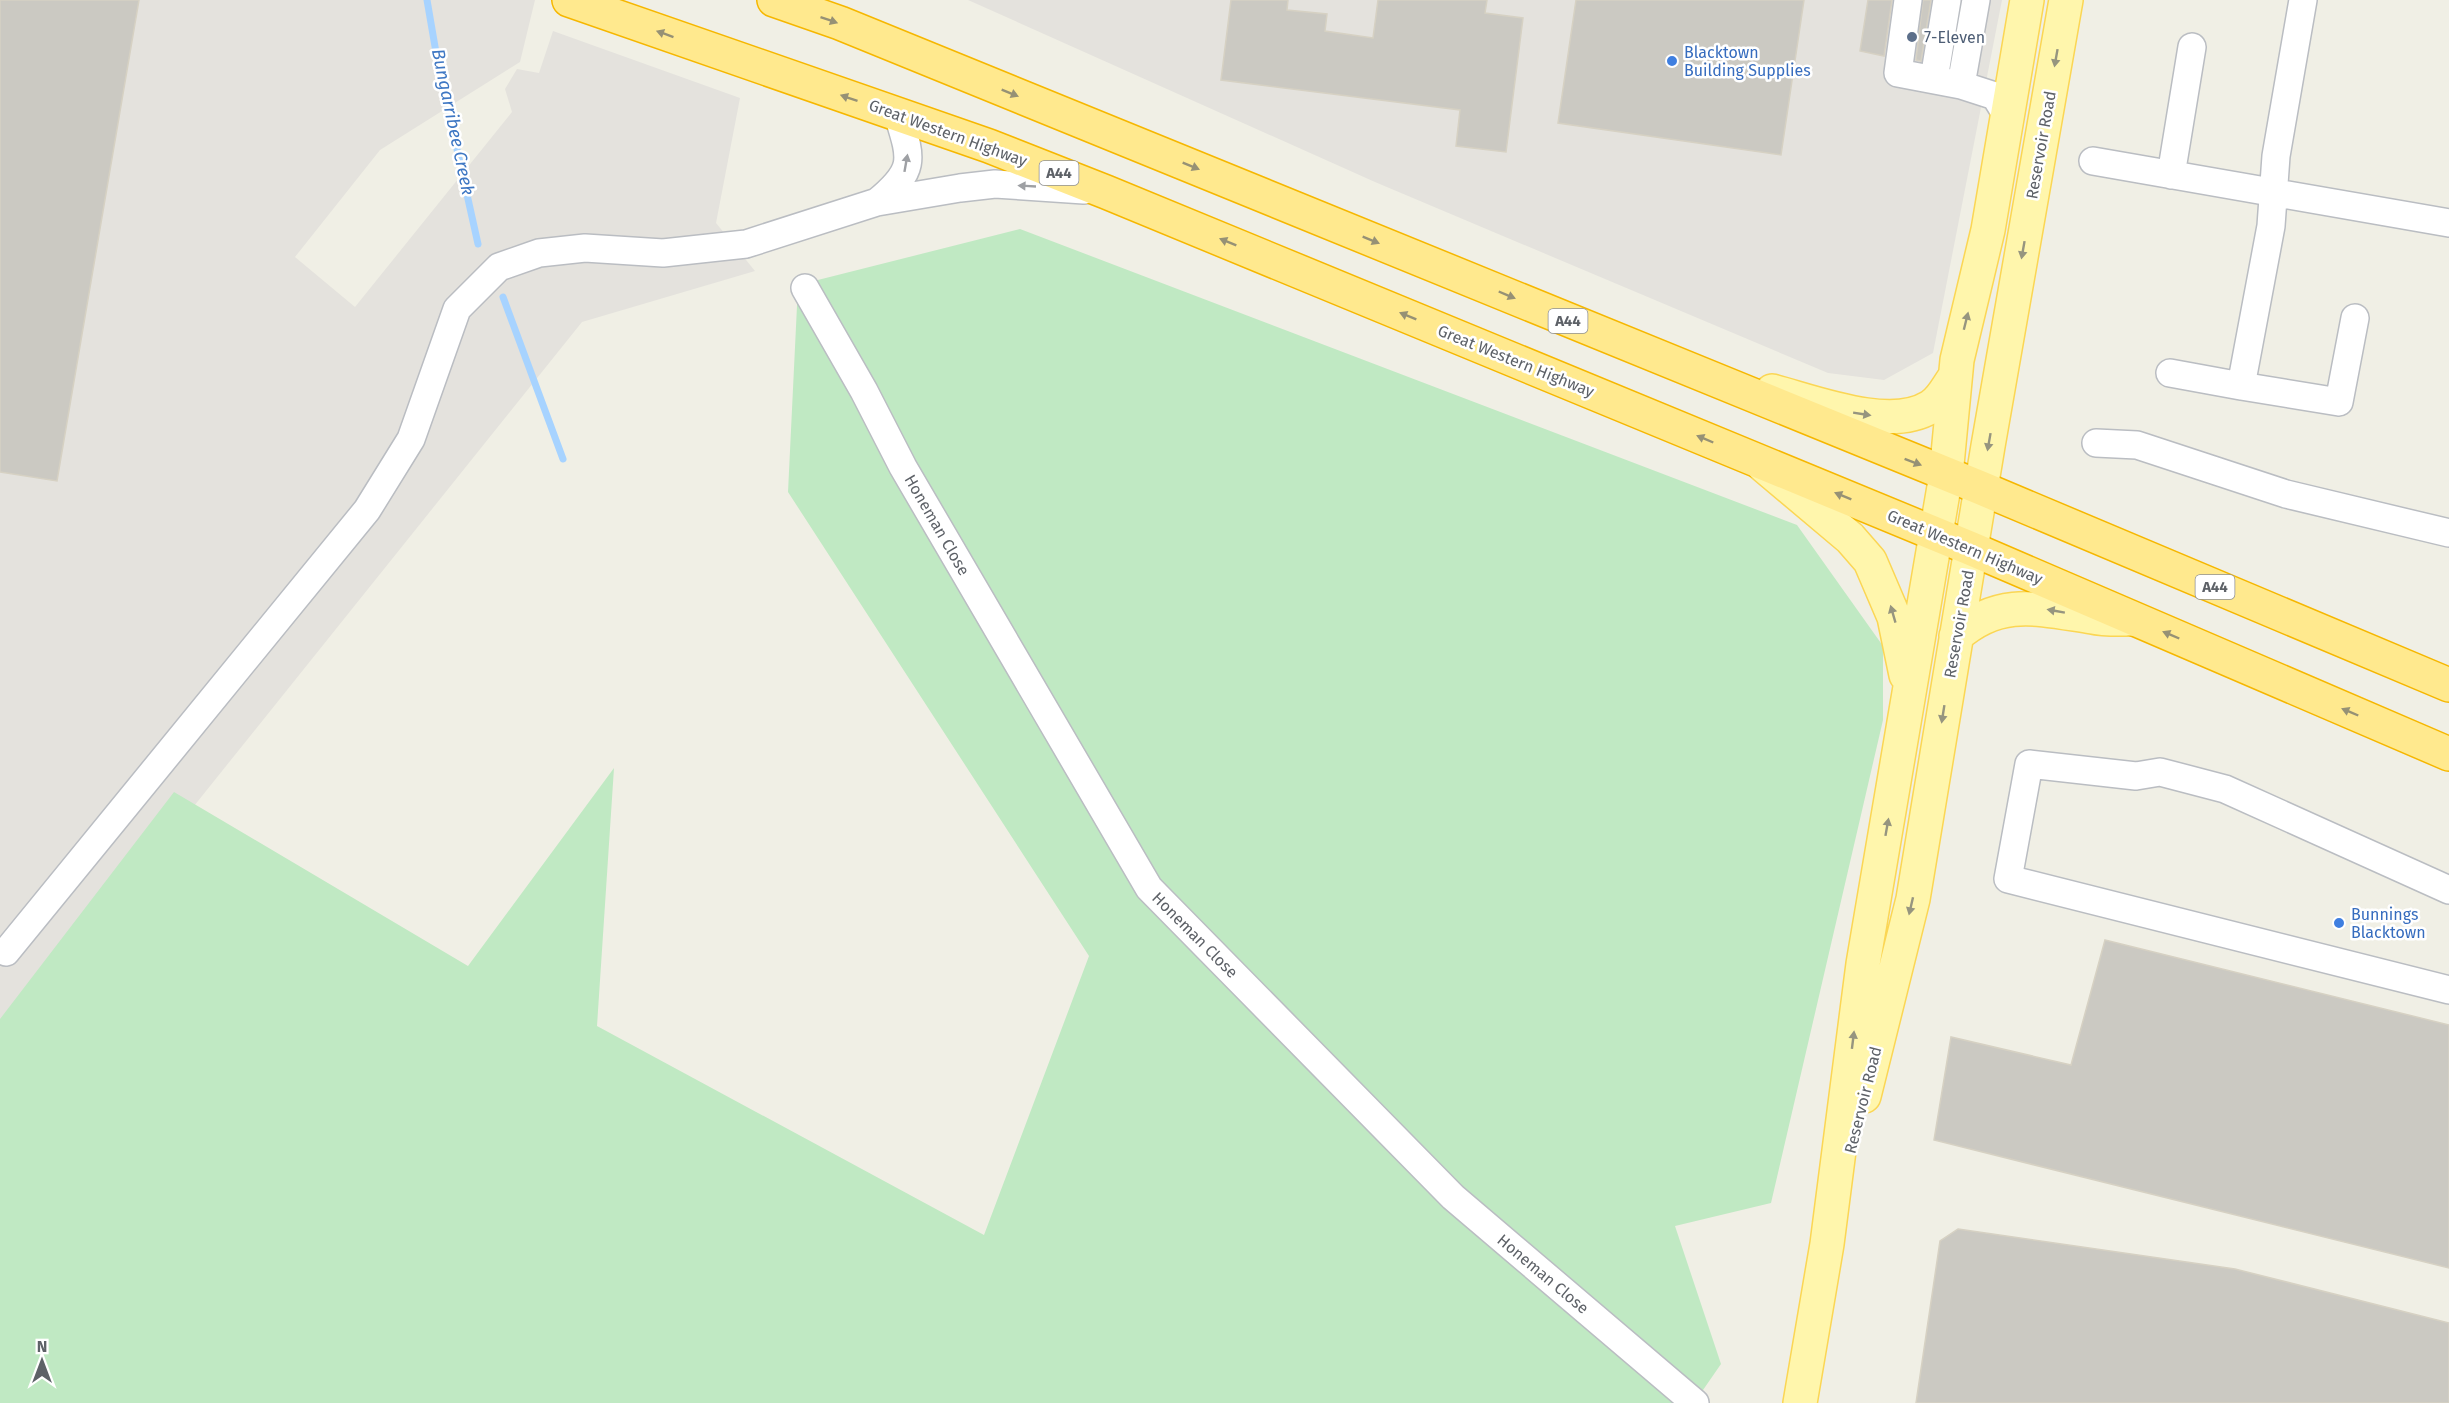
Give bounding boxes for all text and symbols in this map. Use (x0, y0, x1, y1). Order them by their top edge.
one-way arrow (820, 15, 838, 25)
one-way arrow (656, 28, 674, 38)
place label: 7-Eleven (1924, 28, 1985, 47)
marker: 7-Eleven (1905, 30, 1919, 44)
place label: Blacktown Building Supplies (1684, 43, 1811, 80)
water label: Bungarribee Creek (427, 47, 479, 197)
one-way arrow (2052, 48, 2061, 67)
marker: Blacktown Building Supplies (1665, 54, 1679, 68)
one-way arrow (1001, 88, 1019, 98)
street label: Reservoir Road (2022, 89, 2060, 201)
one-way arrow (840, 92, 858, 102)
street label: Great Western Highway (866, 96, 1030, 171)
one-way arrow (902, 153, 911, 172)
road number: A44 (1040, 161, 1078, 185)
one-way arrow (1182, 161, 1200, 171)
one-way arrow (1017, 181, 1036, 190)
one-way arrow (1362, 235, 1380, 245)
one-way arrow (1219, 237, 1237, 246)
one-way arrow (2019, 241, 2028, 260)
one-way arrow (1498, 291, 1516, 300)
road number: A44 (1548, 309, 1588, 333)
one-way arrow (1399, 311, 1417, 320)
one-way arrow (1961, 312, 1971, 330)
street label: Great Western Highway (1435, 321, 1597, 401)
one-way arrow (1853, 409, 1872, 418)
one-way arrow (1984, 432, 1993, 451)
one-way arrow (1695, 434, 1713, 444)
one-way arrow (1904, 457, 1922, 467)
street label: Honeman Close (900, 471, 974, 579)
one-way arrow (1834, 491, 1852, 501)
street label: Great Western Highway (1884, 506, 2046, 588)
street label: Reservoir Road (1940, 568, 1978, 680)
road number: A44 (2196, 575, 2234, 599)
one-way arrow (1887, 605, 1897, 623)
one-way arrow (2047, 606, 2066, 615)
one-way arrow (2162, 630, 2180, 640)
one-way arrow (1939, 705, 1948, 724)
one-way arrow (2341, 707, 2359, 717)
one-way arrow (1883, 817, 1892, 836)
street label: Honeman Close (1148, 888, 1242, 982)
one-way arrow (1905, 897, 1915, 916)
place label: Bunnings Blacktown (2351, 905, 2426, 942)
marker: Bunnings Blacktown (2332, 916, 2346, 930)
one-way arrow (1848, 1030, 1858, 1049)
street label: Reservoir Road (1841, 1045, 1885, 1155)
street label: Honeman Close (1493, 1230, 1593, 1318)
north arrow (12, 1331, 72, 1391)
text: N (37, 1337, 47, 1356)

